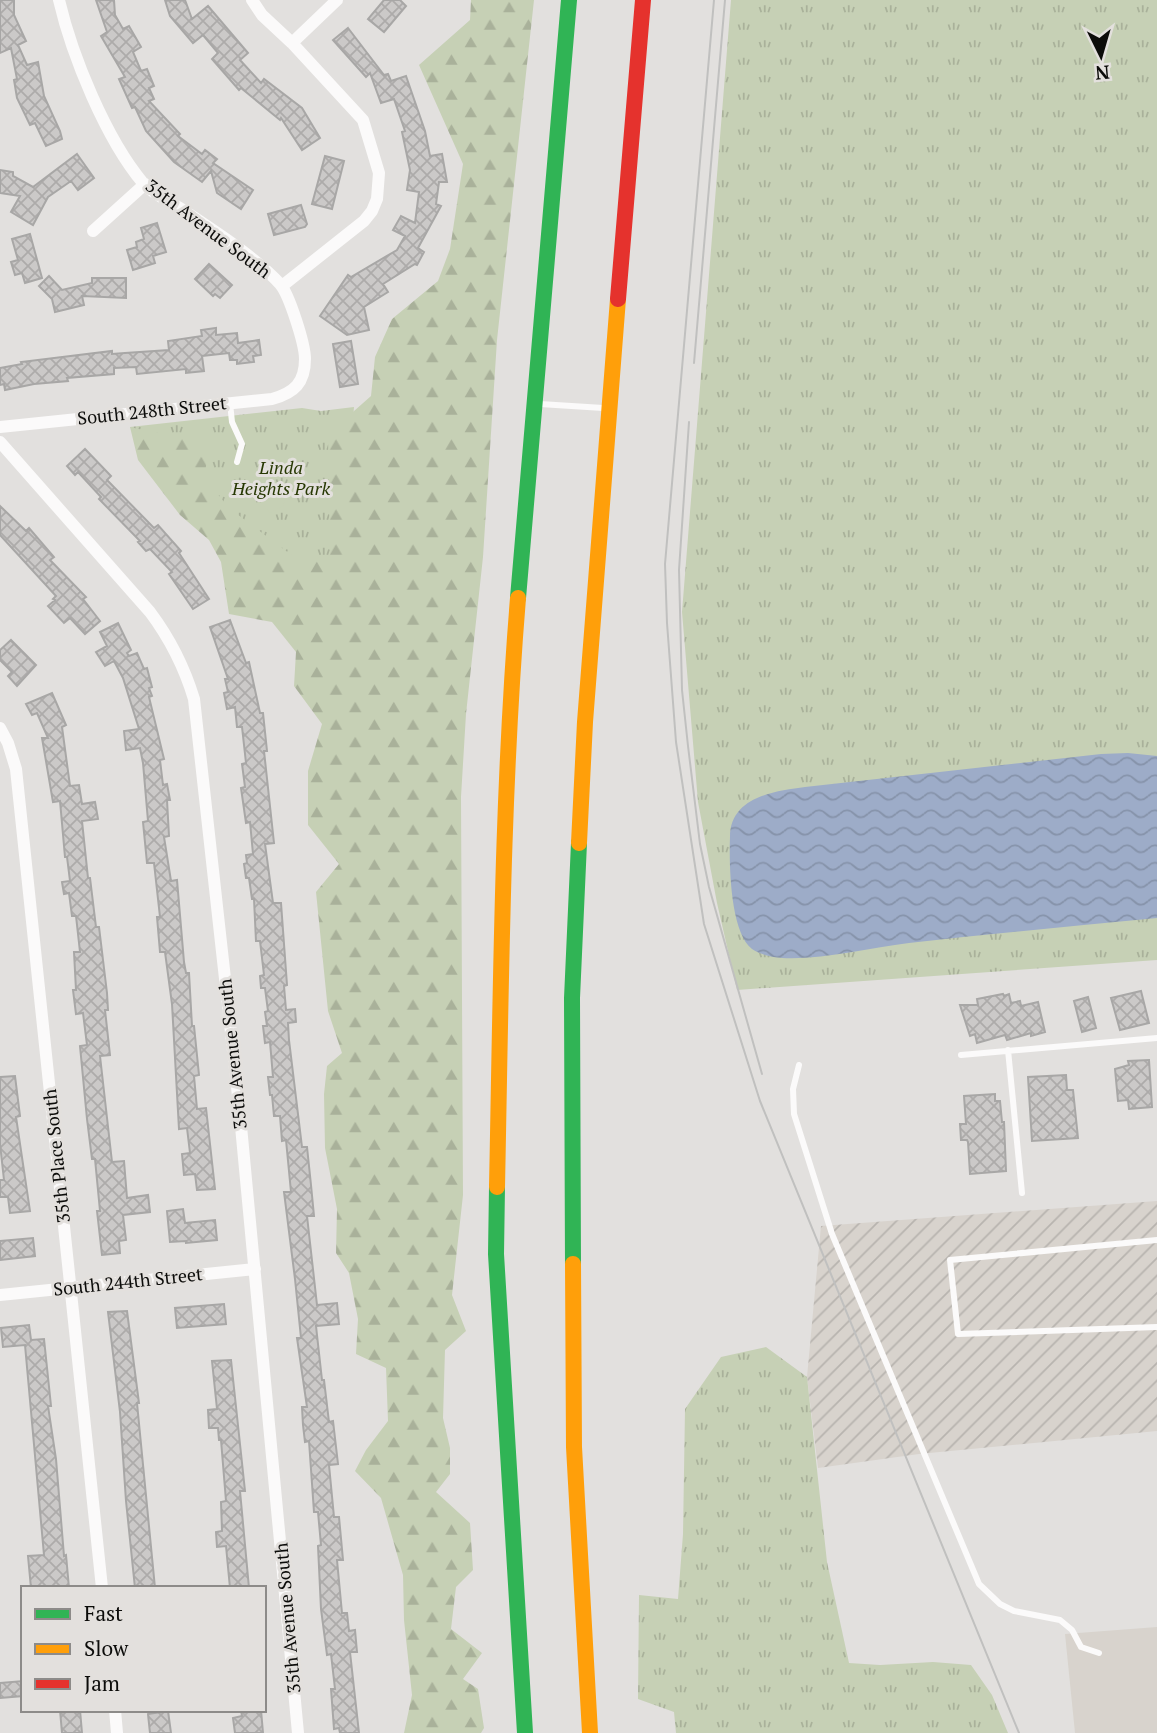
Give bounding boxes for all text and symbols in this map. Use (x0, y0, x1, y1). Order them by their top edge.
north arrow (1066, 21, 1136, 91)
text: N (1094, 60, 1111, 87)
street label: 35th Avenue South (141, 173, 276, 283)
street label: South 248th Street (76, 390, 228, 430)
park label: Linda Heights Park (231, 455, 330, 500)
street label: 35th Avenue South (212, 977, 252, 1130)
street label: 35th Place South (37, 1087, 75, 1224)
street label: South 244th Street (52, 1261, 204, 1301)
street label: 35th Avenue South (268, 1541, 306, 1694)
legend (21, 1586, 266, 1712)
text: Fast (84, 1599, 123, 1627)
text: Slow (84, 1634, 129, 1662)
text: Jam (84, 1669, 120, 1697)

